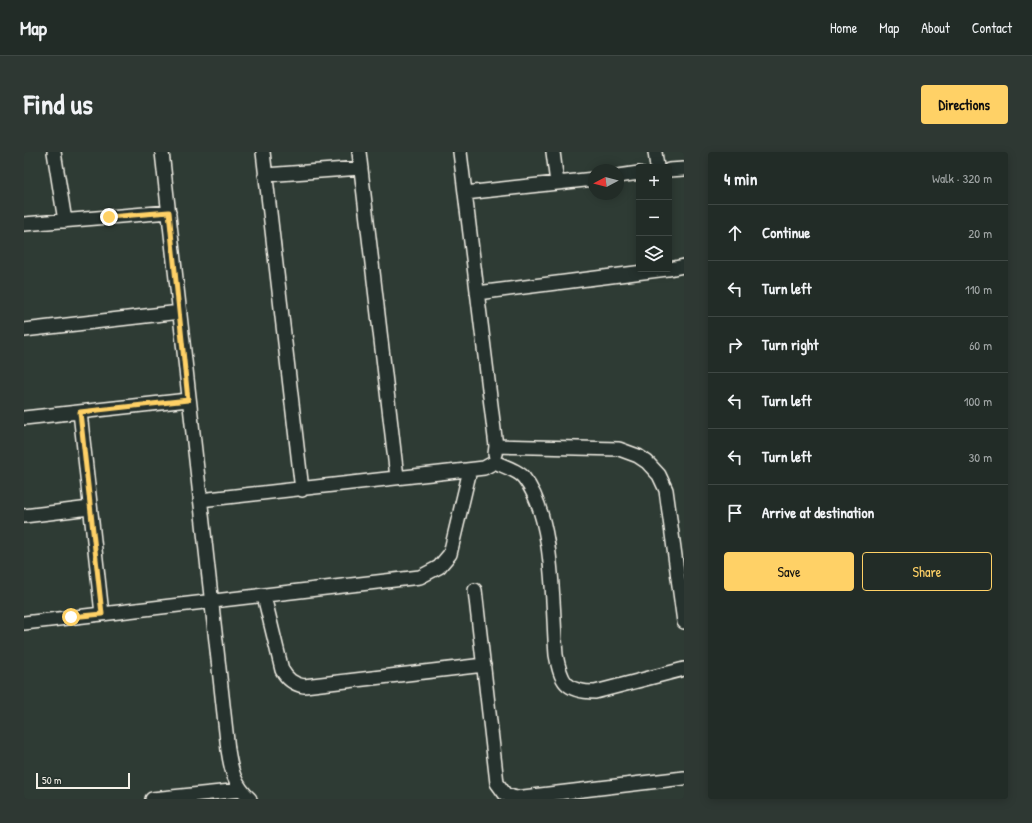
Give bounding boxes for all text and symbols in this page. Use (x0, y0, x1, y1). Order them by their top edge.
text: Map (20, 15, 47, 41)
text: Home (830, 18, 857, 37)
text: Map (879, 18, 899, 37)
text: About (921, 18, 950, 37)
text: Contact (972, 18, 1012, 37)
text: Find us (24, 85, 93, 123)
button: Directions (921, 85, 1008, 124)
north arrow (588, 164, 624, 200)
map controls (636, 164, 672, 272)
button: + (636, 164, 672, 200)
text: 4 min (724, 167, 757, 190)
text: Walk · 320 m (932, 169, 992, 187)
button: − (636, 200, 672, 236)
route end (100, 208, 118, 226)
icon: ahead (724, 222, 746, 244)
text: Continue (762, 222, 810, 243)
text: 20 m (968, 224, 992, 242)
button: layers (636, 236, 672, 272)
icon: left (724, 278, 746, 300)
text: Turn left (762, 278, 812, 299)
text: 110 m (965, 280, 992, 298)
icon: right (724, 334, 746, 356)
text: Turn right (762, 334, 818, 355)
text: 60 m (969, 336, 992, 354)
icon: left (724, 390, 746, 412)
text: Turn left (762, 390, 812, 411)
text: 100 m (964, 392, 992, 410)
icon: left (724, 446, 746, 468)
text: Turn left (762, 446, 812, 467)
text: 30 m (969, 448, 992, 466)
icon: arrive (724, 502, 746, 524)
text: Arrive at destination (762, 502, 874, 523)
button: Save (724, 552, 854, 591)
button: Share (862, 552, 992, 591)
route start (62, 608, 80, 626)
scale bar (36, 771, 130, 790)
text: 50 m (42, 773, 62, 787)

